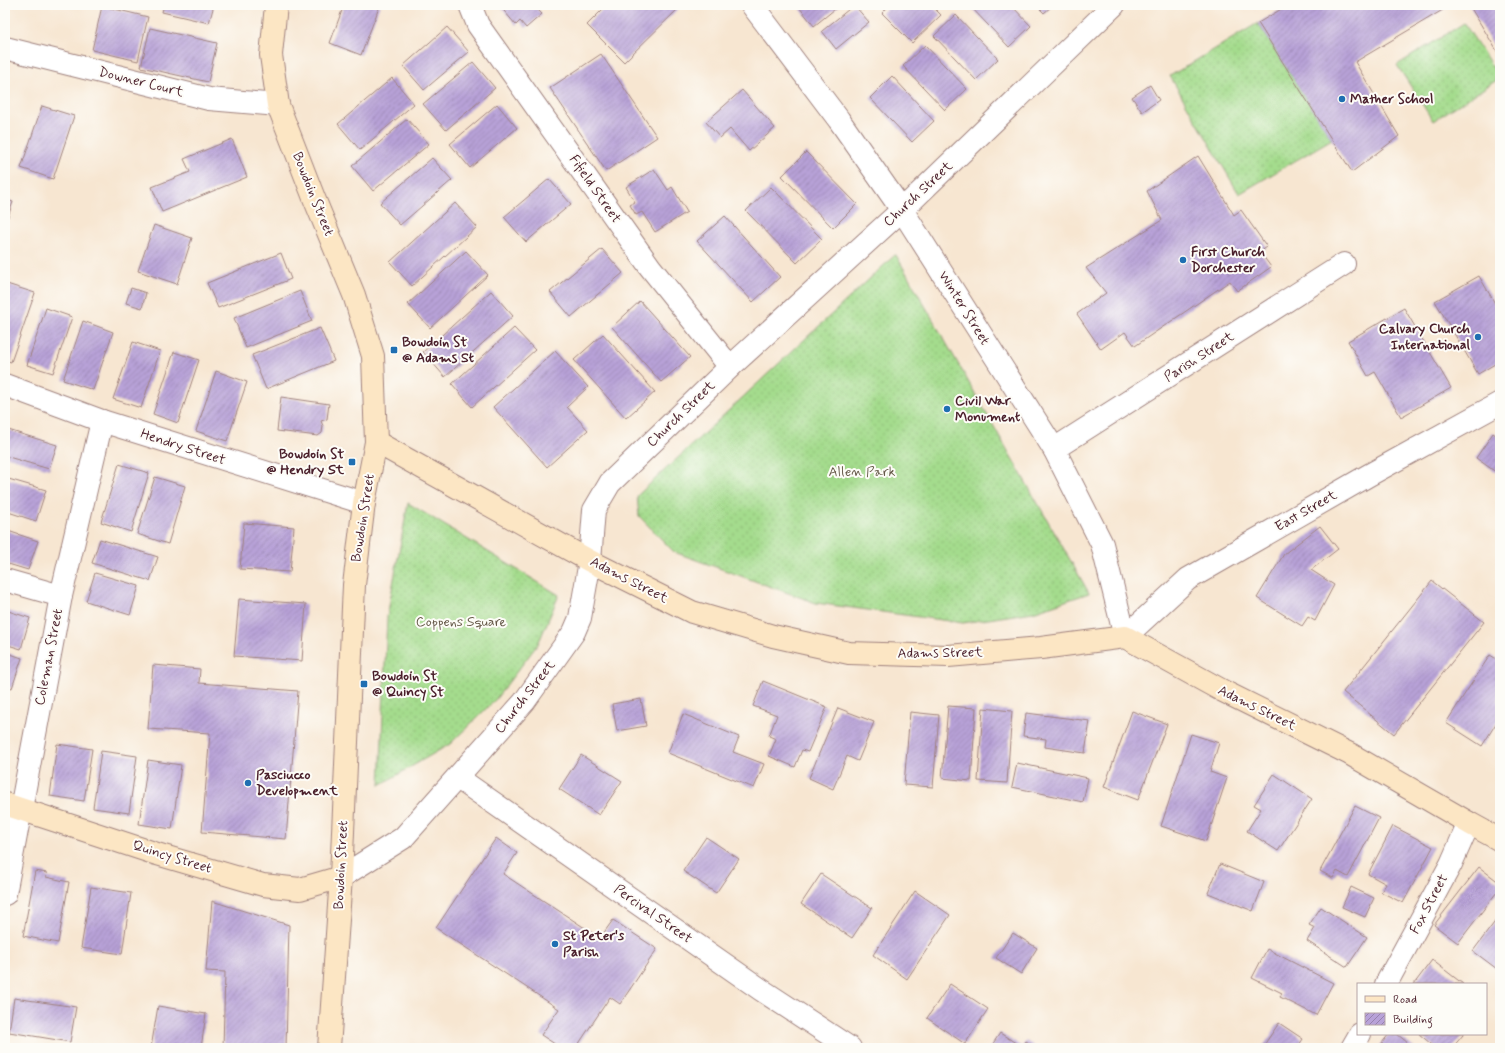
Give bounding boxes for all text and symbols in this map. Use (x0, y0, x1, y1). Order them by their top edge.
street label: Downer Court (97, 63, 186, 101)
place label: Mather School (1350, 90, 1433, 108)
marker: Mather School (1337, 94, 1347, 104)
street label: Bowdoin Street (288, 149, 338, 239)
street label: Fifield Street (565, 151, 625, 227)
street label: Church Street (880, 157, 957, 231)
place label: First Church Dorchester (1191, 243, 1265, 277)
marker: First Church Dorchester (1178, 255, 1188, 265)
street label: Winter Street (934, 268, 994, 348)
place label: Calvary Church International (1379, 320, 1471, 354)
street label: Parish Street (1161, 327, 1238, 386)
marker: Calvary Church International (1473, 332, 1483, 342)
place label: Bowdoin St @ Adams St (402, 333, 475, 367)
marker: Bowdoin St @ Adams St (389, 345, 399, 355)
street label: Church Street (643, 376, 719, 451)
place label: Civil War Monument (955, 392, 1021, 426)
marker: Civil War Monument (942, 404, 952, 414)
street label: Hendry Street (138, 425, 228, 469)
place label: Bowdoin St @ Hendry St (266, 445, 345, 479)
marker: Bowdoin St @ Hendry St (347, 457, 357, 467)
park label: Allen Park (828, 463, 896, 481)
street label: Bowdoin Street (347, 473, 379, 563)
street label: East Street (1272, 486, 1341, 536)
street label: Adams Street (587, 553, 672, 608)
street label: Coleman Street (31, 607, 67, 707)
park label: Coppens Square (416, 613, 507, 631)
street label: Adams Street (897, 643, 983, 663)
street label: Church Street (491, 656, 560, 737)
place label: Bowdoin St @ Quincy St (372, 667, 444, 701)
marker: Bowdoin St @ Quincy St (359, 679, 369, 689)
street label: Adams Street (1215, 681, 1300, 735)
place label: Pasciucco Development (256, 766, 339, 800)
marker: Pasciucco Development (243, 778, 253, 788)
street label: Bowdoin Street (330, 820, 352, 910)
street label: Quincy Street (130, 836, 214, 878)
street label: Fox Street (1406, 871, 1452, 937)
street label: Percival Street (610, 880, 696, 948)
place label: St Peter's Parish (563, 927, 625, 961)
marker: St Peter's Parish (550, 939, 560, 949)
legend (1357, 983, 1487, 1035)
text: Road (1393, 992, 1417, 1008)
text: Building (1393, 1012, 1433, 1029)

